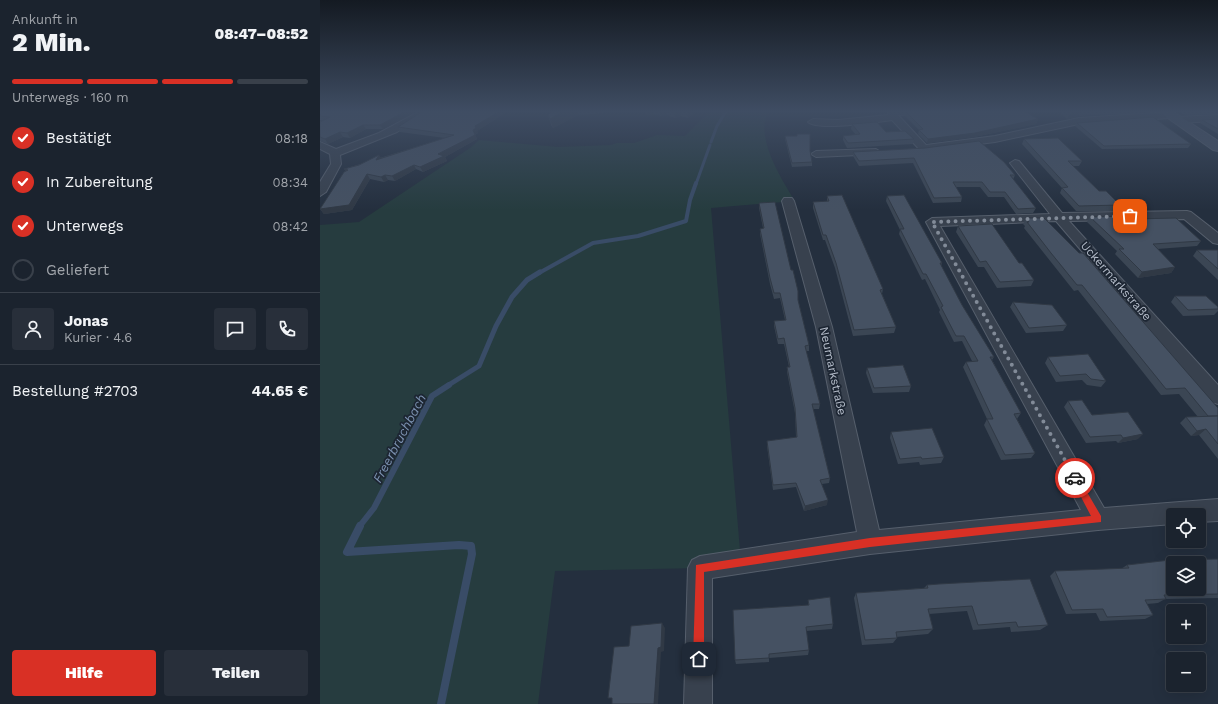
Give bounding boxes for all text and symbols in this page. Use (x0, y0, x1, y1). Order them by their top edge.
text: Ankunft in (12, 12, 78, 27)
text: 08:47–08:52 (215, 25, 308, 43)
text: 2 Min. (12, 27, 90, 57)
text: Unterwegs · 160 m (12, 90, 129, 105)
icon: check (12, 127, 34, 149)
text: Bestätigt (46, 129, 111, 147)
text: 08:18 (275, 131, 308, 146)
icon: check (12, 171, 34, 193)
text: In Zubereitung (46, 173, 153, 191)
text: 08:34 (273, 175, 308, 190)
pin (1113, 199, 1147, 233)
icon: bag (1119, 205, 1141, 227)
icon: check (12, 215, 34, 237)
text: Unterwegs (46, 217, 124, 235)
text: 08:42 (273, 219, 308, 234)
street label: Uckermarkstraße (1078, 238, 1154, 324)
text: Geliefert (46, 261, 109, 279)
button: person (12, 308, 54, 350)
button: chat (214, 308, 256, 350)
button: phone (266, 308, 308, 350)
text: Jonas (64, 312, 108, 330)
street label: Neumarkstraße (817, 326, 849, 417)
text: Kurier · 4.6 (64, 330, 132, 345)
text: Bestellung #2703 (12, 382, 138, 400)
text: 44.65 € (252, 382, 308, 400)
water label: Freerbruchbach (370, 391, 429, 485)
courier (1055, 458, 1095, 498)
icon: car (1064, 467, 1086, 489)
map controls (1166, 508, 1206, 692)
button: locate (1166, 508, 1206, 548)
button: layers (1166, 556, 1206, 596)
button: + (1166, 604, 1206, 644)
pin (682, 642, 716, 676)
icon: home (688, 648, 710, 670)
button: Hilfe (12, 650, 156, 696)
button: Teilen (164, 650, 308, 696)
button: − (1166, 652, 1206, 692)

